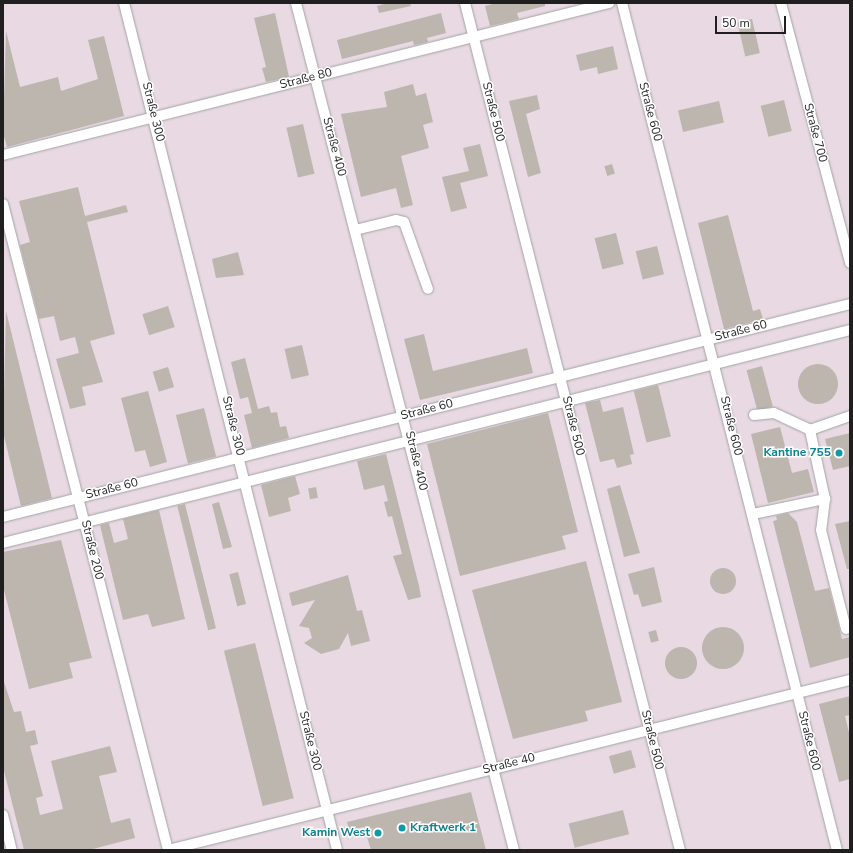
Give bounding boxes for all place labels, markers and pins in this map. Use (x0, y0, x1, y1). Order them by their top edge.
place label: Kantine 755 (763, 446, 831, 460)
marker: Kantine 755 (834, 448, 844, 458)
place label: Kraftwerk 1 (410, 821, 476, 835)
marker: Kraftwerk 1 (397, 823, 407, 833)
place label: Kamin West (302, 826, 370, 840)
marker: Kamin West (373, 828, 383, 838)

